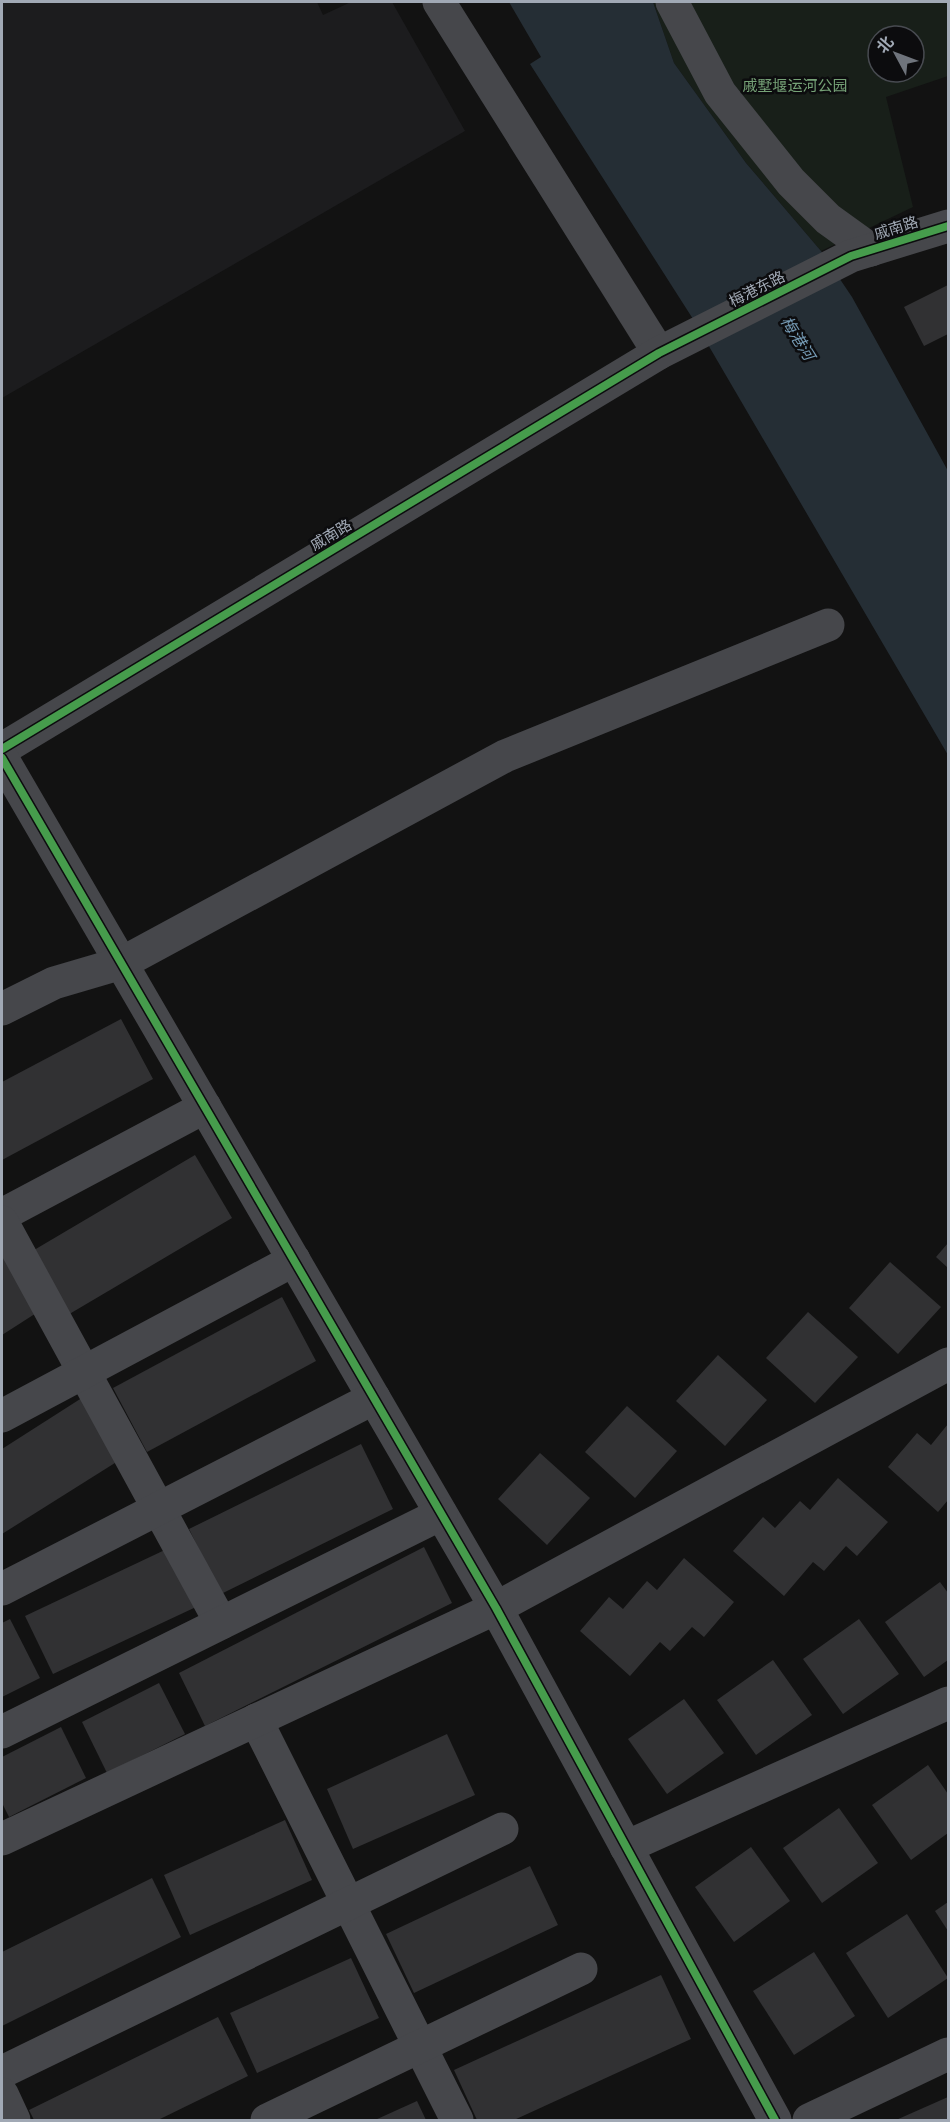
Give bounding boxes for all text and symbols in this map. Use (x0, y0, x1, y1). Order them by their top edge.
north arrow (866, 24, 926, 84)
text: 北 (873, 32, 897, 56)
park label: 戚墅堰运河公园 (742, 77, 848, 94)
street label: 戚南路 (872, 213, 920, 242)
street label: 梅港东路 (726, 267, 787, 310)
water label: 梅港河 (778, 313, 820, 366)
street label: 戚南路 (307, 516, 354, 553)

